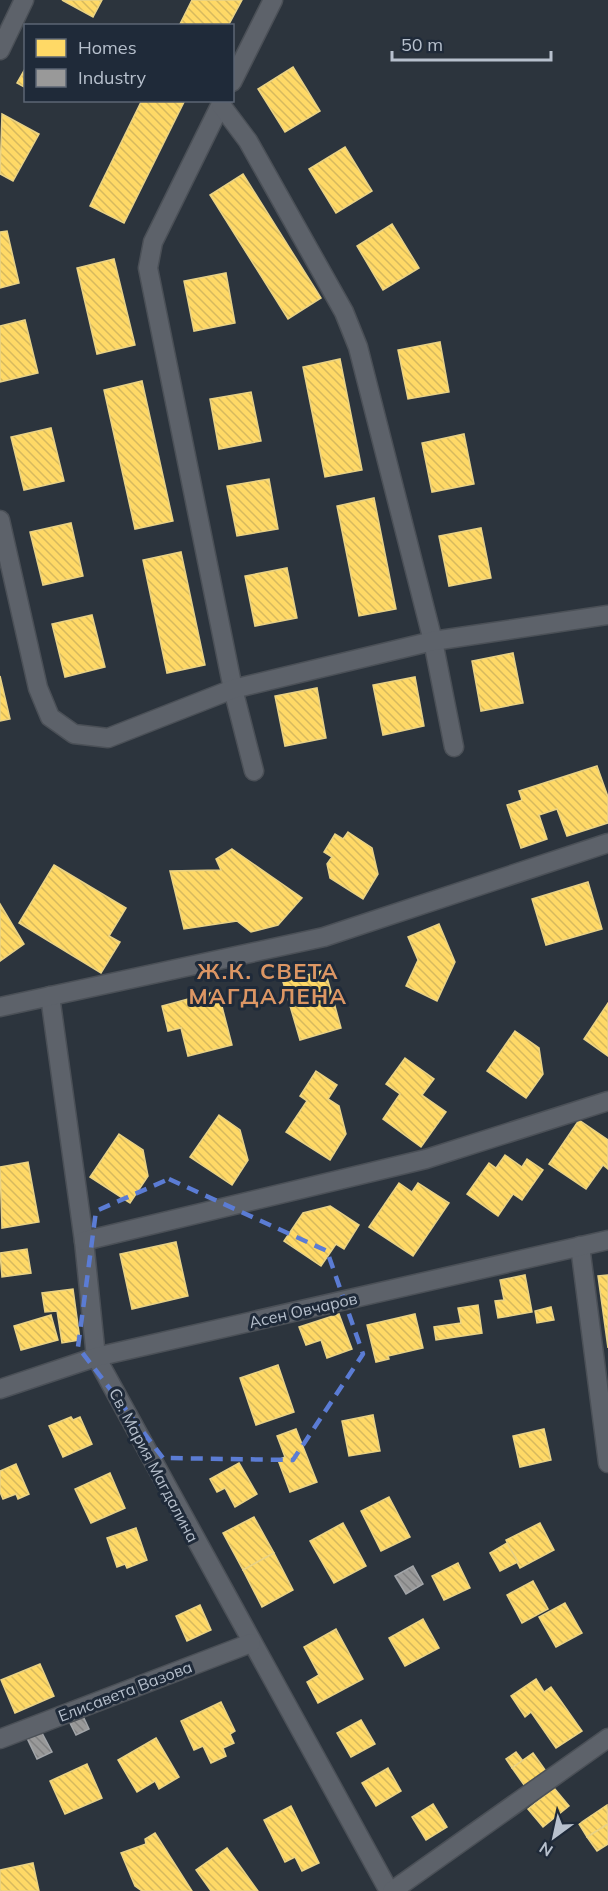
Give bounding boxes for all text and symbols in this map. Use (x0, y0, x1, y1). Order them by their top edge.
legend (24, 24, 234, 102)
scale bar (392, 24, 551, 62)
text: 50 m (401, 33, 443, 56)
text: Homes (78, 36, 137, 59)
text: Industry (78, 66, 147, 89)
district label: Ж.К. СВЕТА МАГДАЛЕНА (188, 957, 348, 1010)
street label: Асен Овчаров (247, 1288, 359, 1332)
street label: Св. Мария Магдалина (105, 1384, 203, 1546)
street label: Елисавета Вазова (55, 1656, 195, 1726)
north arrow (524, 1807, 584, 1867)
text: N (535, 1838, 556, 1861)

